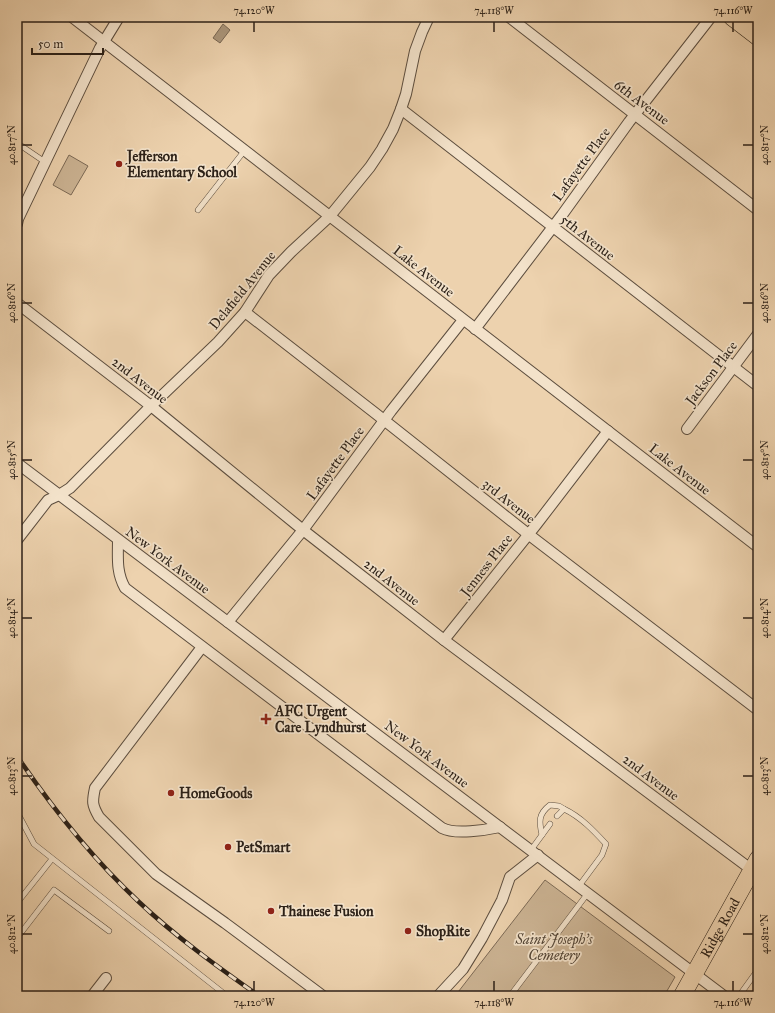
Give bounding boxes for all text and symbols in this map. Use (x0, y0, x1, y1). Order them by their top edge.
text: 74.120°W (234, 5, 275, 17)
text: 74.118°W (474, 5, 514, 17)
text: 74.116°W (713, 5, 753, 17)
scale bar (32, 30, 103, 56)
text: 50 m (38, 37, 63, 51)
street label: 6th Avenue (611, 76, 673, 129)
text: 40.817°N (6, 124, 18, 165)
street label: Lafayette Place (549, 124, 614, 205)
text: 40.817°N (759, 124, 771, 165)
place label: Jefferson Elementary School (125, 148, 238, 182)
marker: Jefferson Elementary School (114, 159, 124, 169)
street label: 5th Avenue (557, 211, 618, 264)
street label: Lake Avenue (389, 242, 458, 301)
street label: Delafield Avenue (205, 247, 279, 333)
text: 40.816°N (6, 283, 18, 323)
text: 40.816°N (759, 283, 771, 323)
street label: Jackson Place (681, 338, 742, 411)
street label: 2nd Avenue (108, 353, 171, 408)
street label: Lafayette Place (303, 423, 368, 504)
text: 40.815°N (6, 440, 18, 480)
street label: Lake Avenue (645, 440, 714, 499)
text: 40.815°N (759, 440, 771, 480)
street label: 3rd Avenue (479, 475, 539, 528)
street label: New York Avenue (122, 523, 213, 598)
street label: Jenness Place (455, 530, 517, 602)
street label: 2nd Avenue (360, 555, 423, 610)
text: 40.814°N (6, 597, 18, 638)
text: 40.814°N (759, 597, 771, 638)
place label: AFC Urgent Care Lyndhurst (274, 703, 366, 737)
marker: AFC Urgent Care Lyndhurst (260, 713, 272, 725)
street label: New York Avenue (381, 717, 472, 792)
street label: 2nd Avenue (619, 751, 683, 804)
text: 40.813°N (6, 756, 18, 795)
text: 40.813°N (759, 756, 771, 795)
place label: HomeGoods (179, 785, 252, 802)
marker: HomeGoods (166, 788, 176, 798)
place label: PetSmart (236, 839, 290, 856)
marker: PetSmart (223, 842, 233, 852)
street label: Ridge Road (697, 895, 744, 961)
place label: Thainese Fusion (278, 903, 374, 920)
marker: Thainese Fusion (266, 906, 276, 916)
text: 40.812°N (6, 914, 18, 954)
text: 40.812°N (759, 914, 771, 954)
place label: ShopRite (416, 923, 470, 941)
marker: ShopRite (403, 926, 413, 936)
park label: Saint Joseph's Cemetery (514, 931, 594, 964)
text: 74.120°W (234, 997, 275, 1009)
text: 74.118°W (474, 997, 514, 1009)
text: 74.116°W (713, 997, 753, 1009)

